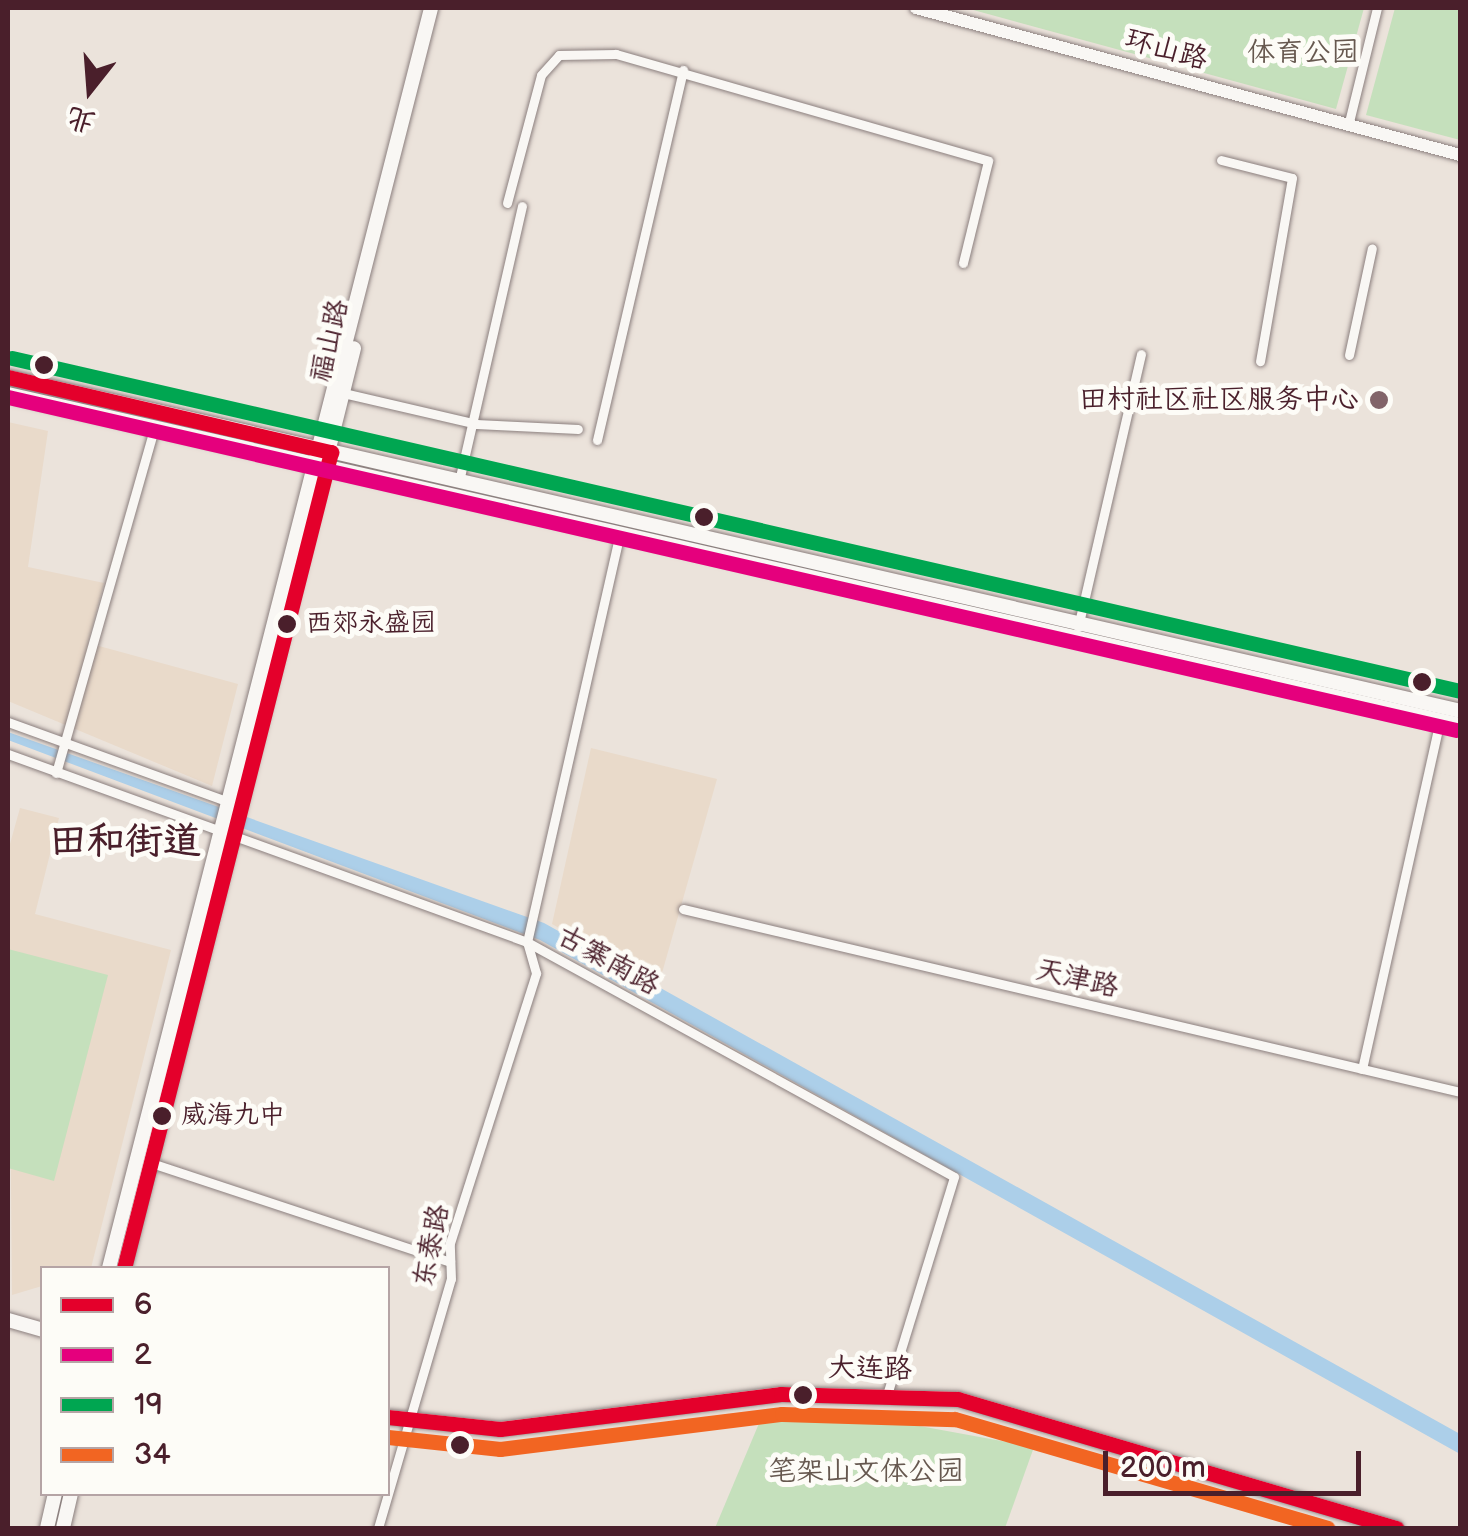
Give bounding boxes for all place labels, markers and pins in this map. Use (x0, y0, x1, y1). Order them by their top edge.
unlabelled marker (34, 355, 54, 375)
place label: 田村社区社区服务中心 (1079, 383, 1359, 417)
marker: 田村社区社区服务中心 (1368, 389, 1390, 411)
unlabelled marker (694, 507, 714, 527)
place label: 西郊永盛园 (306, 608, 436, 640)
marker: 西郊永盛园 (277, 614, 297, 634)
unlabelled marker (1412, 672, 1432, 692)
place label: 威海九中 (181, 1100, 285, 1132)
marker: 威海九中 (152, 1106, 172, 1126)
unlabelled marker (793, 1385, 813, 1405)
unlabelled marker (450, 1435, 470, 1455)

